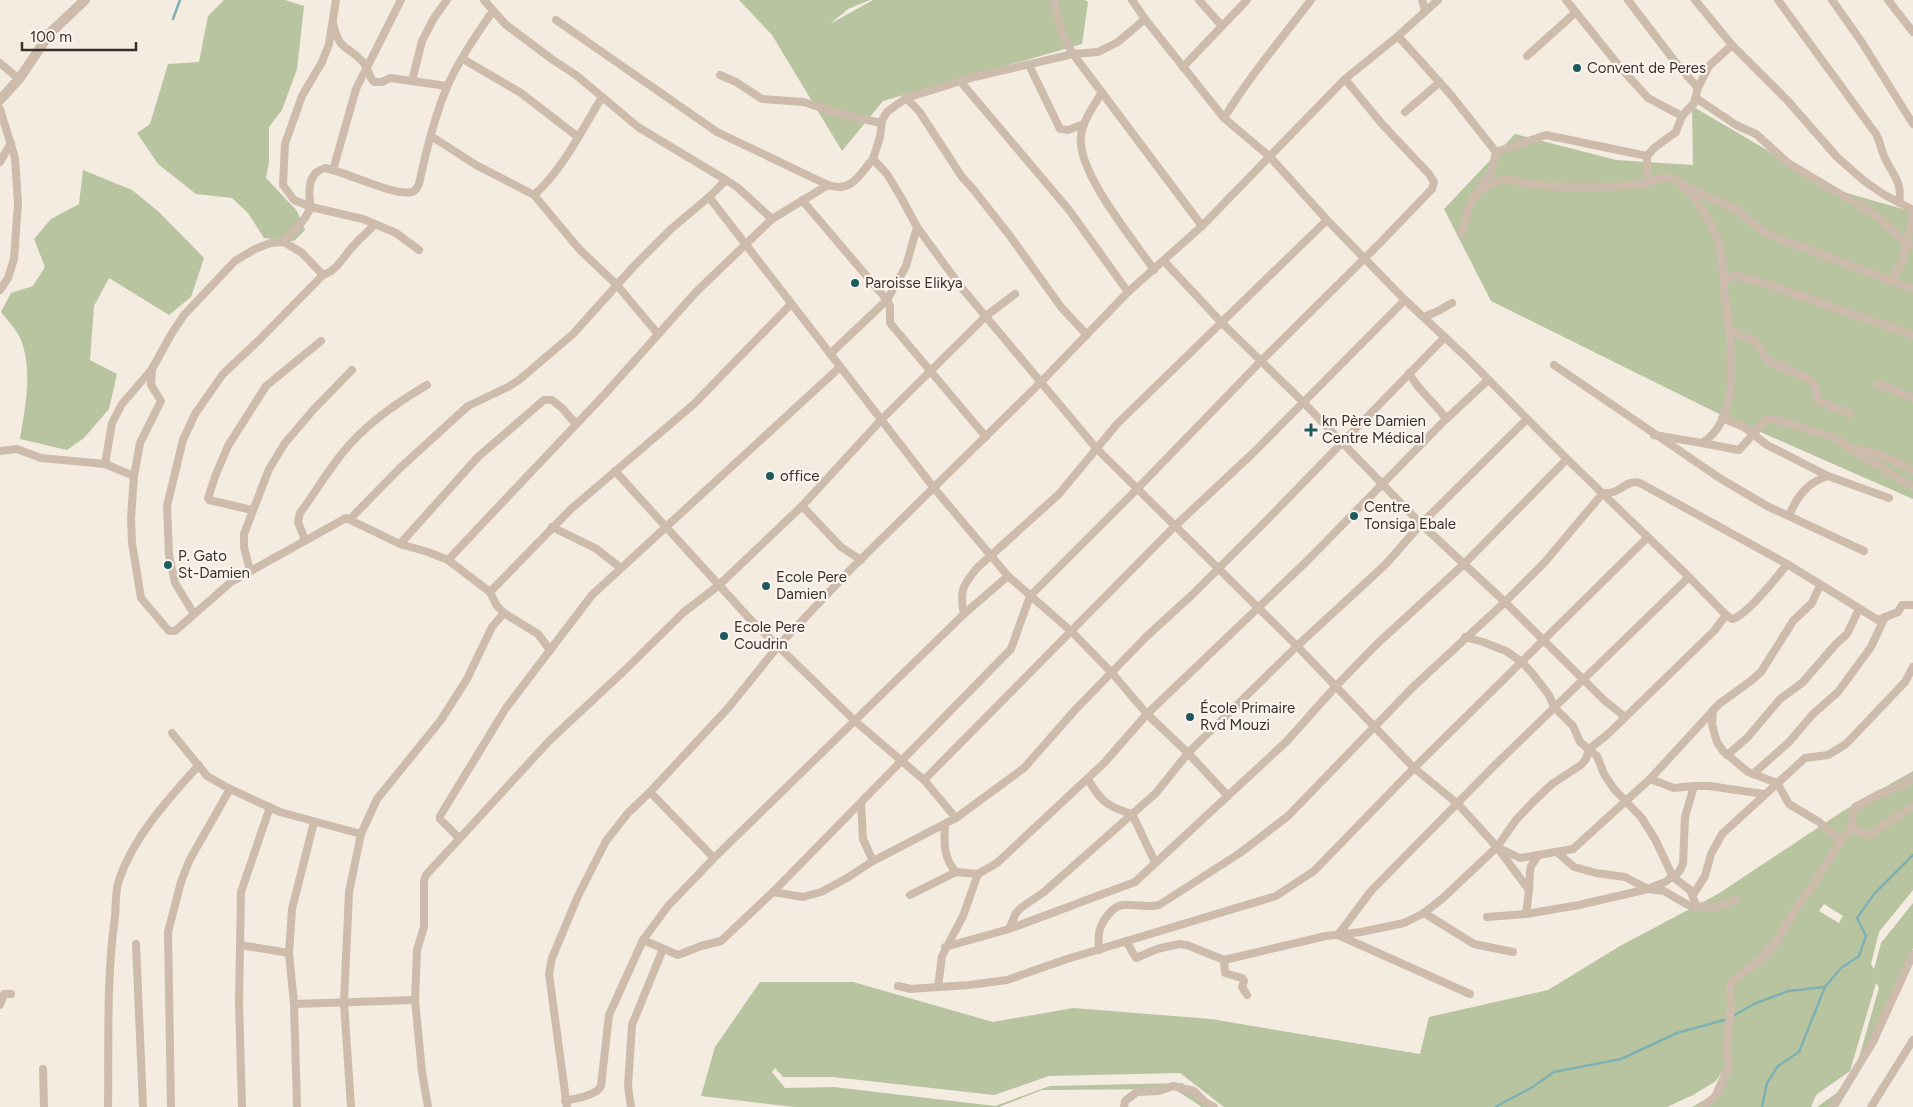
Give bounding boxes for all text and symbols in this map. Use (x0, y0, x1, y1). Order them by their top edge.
scale bar (22, 20, 136, 52)
text: 100 m (30, 28, 72, 46)
place label: Convent de Peres (1587, 59, 1706, 77)
marker: Convent de Peres (1571, 62, 1583, 74)
place label: Paroisse Elikya (865, 274, 963, 292)
marker: Paroisse Elikya (849, 277, 861, 289)
place label: kn Père Damien Centre Médical (1322, 412, 1426, 447)
marker: kn Père Damien Centre Médical (1304, 423, 1318, 437)
place label: office (780, 467, 820, 485)
marker: office (764, 470, 776, 482)
place label: Centre Tonsiga Ebale (1364, 498, 1456, 533)
marker: Centre Tonsiga Ebale (1348, 510, 1360, 522)
place label: P. Gato St-Damien (178, 547, 250, 582)
marker: P. Gato St-Damien (162, 559, 174, 571)
place label: Ecole Pere Damien (776, 568, 847, 603)
marker: Ecole Pere Damien (760, 580, 772, 592)
place label: Ecole Pere Coudrin (734, 618, 805, 653)
marker: Ecole Pere Coudrin (718, 630, 730, 642)
place label: École Primaire Rvd Mouzi (1200, 699, 1295, 734)
marker: École Primaire Rvd Mouzi (1184, 711, 1196, 723)

